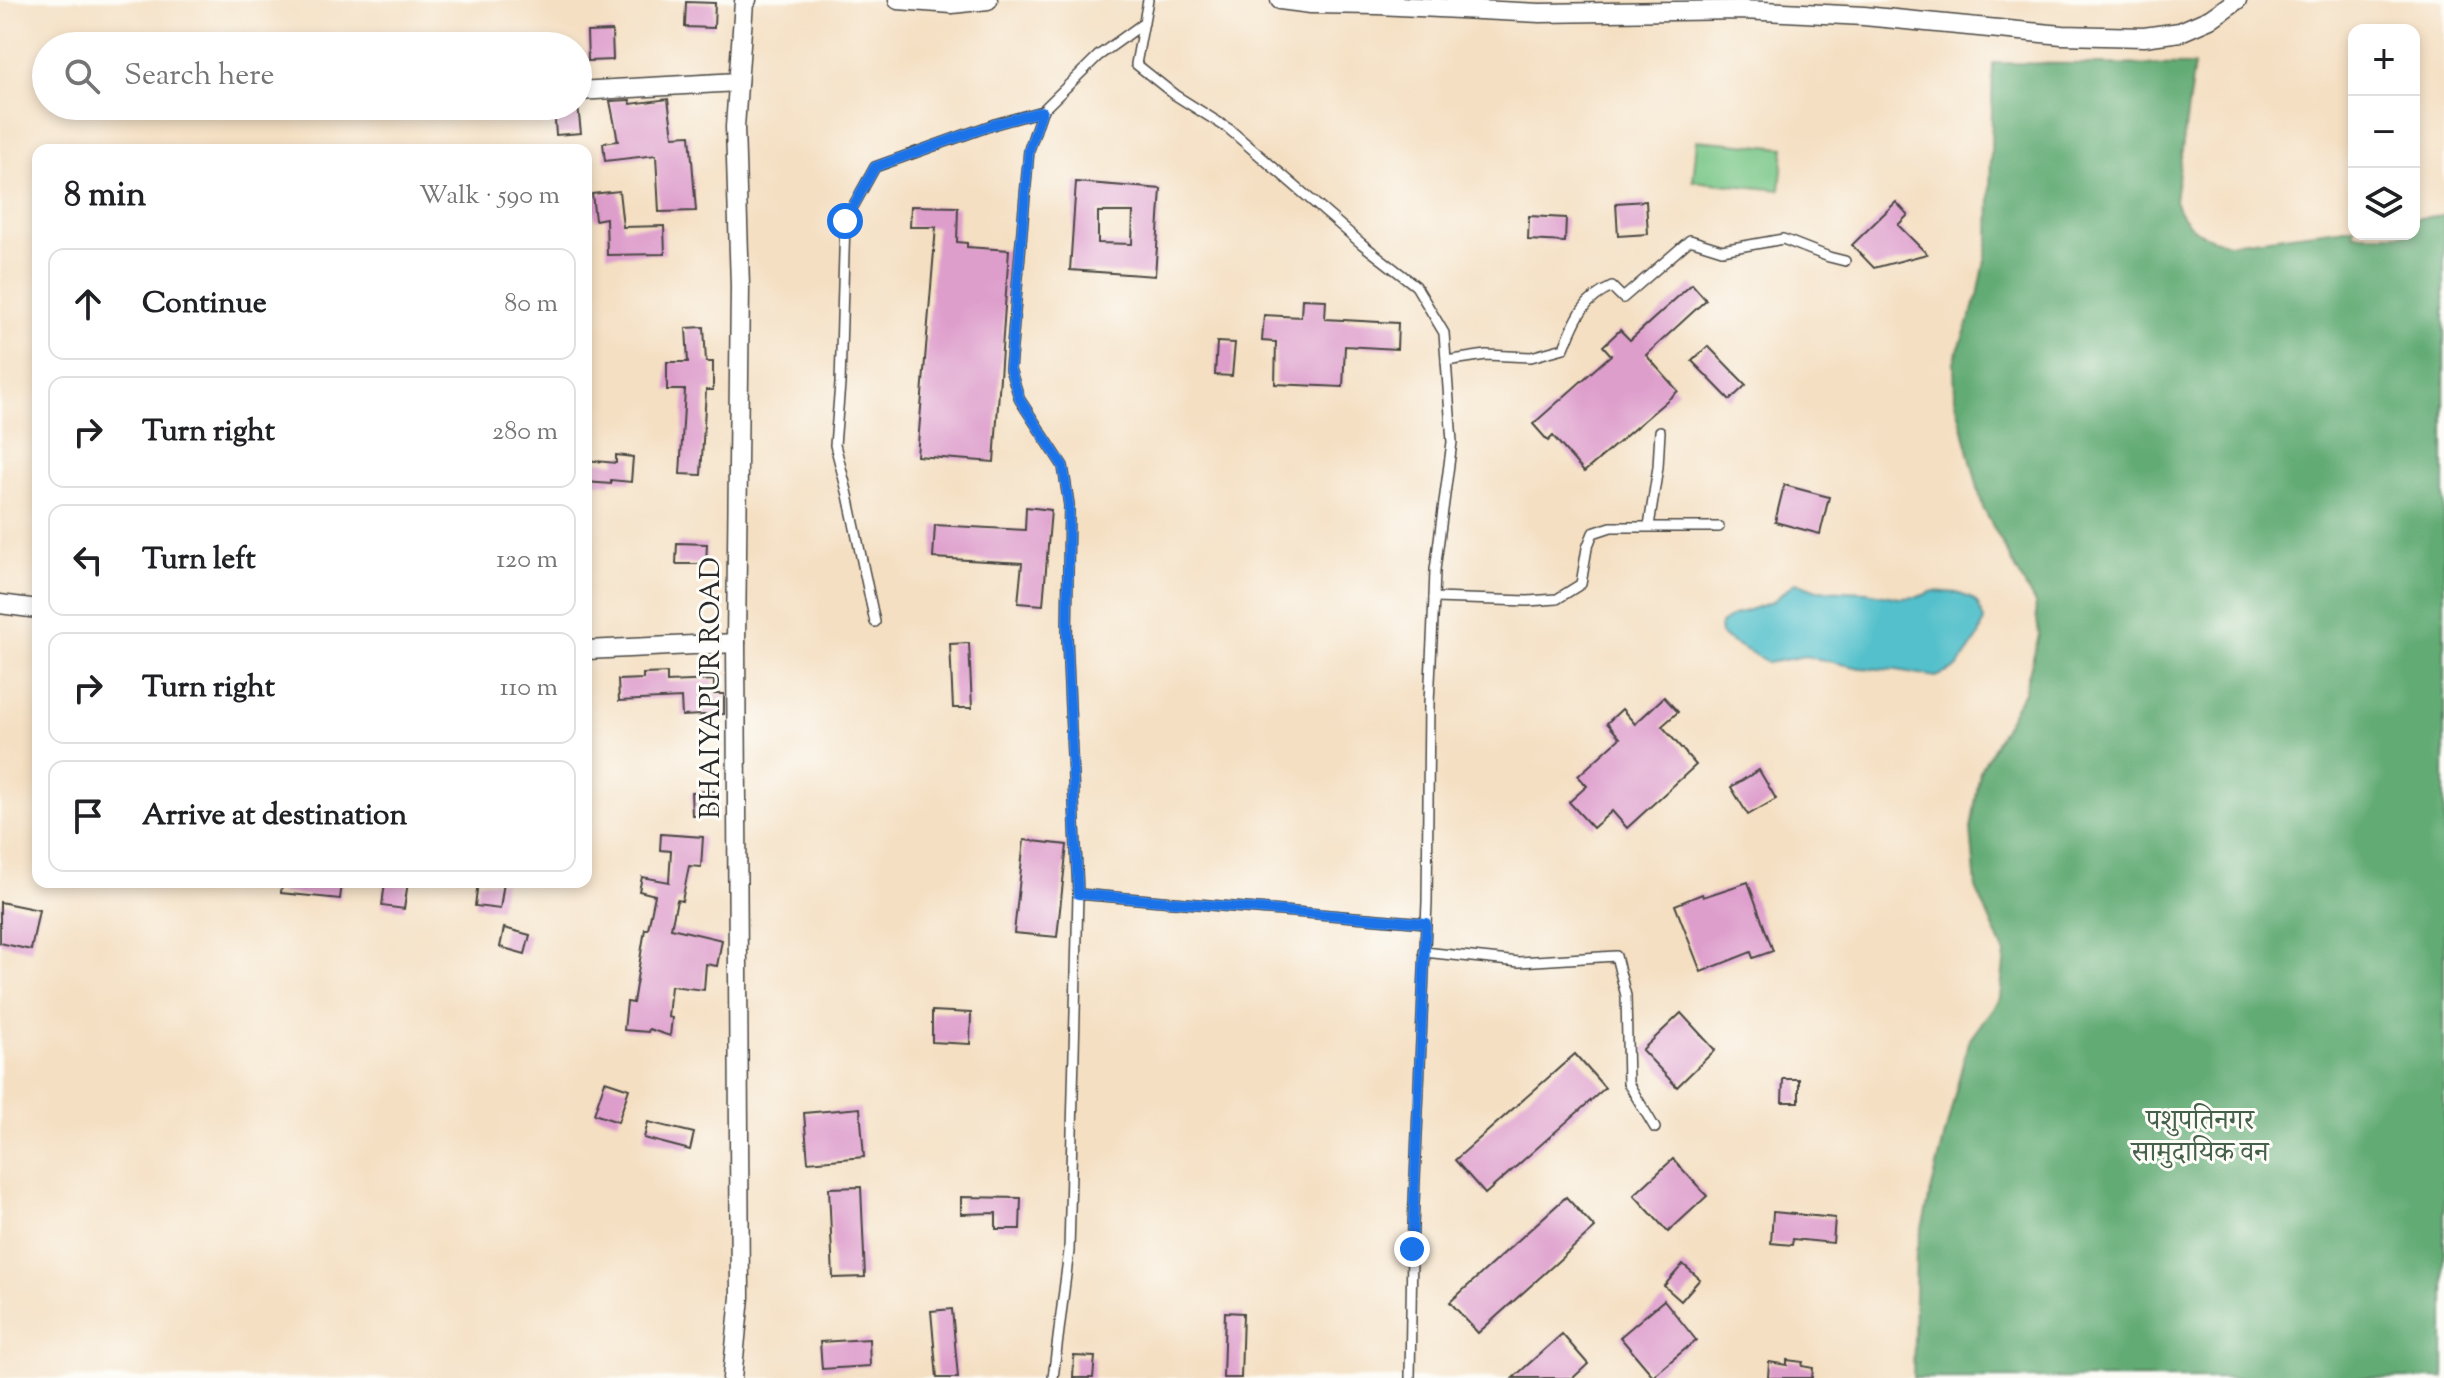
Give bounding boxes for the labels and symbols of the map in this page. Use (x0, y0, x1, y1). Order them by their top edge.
route start (827, 203, 863, 239)
street label: BHAIYAPUR ROAD (692, 557, 732, 819)
park label: पशुपतिनगर सामुदायिक वन (2129, 1102, 2270, 1174)
route end (1394, 1231, 1430, 1267)

